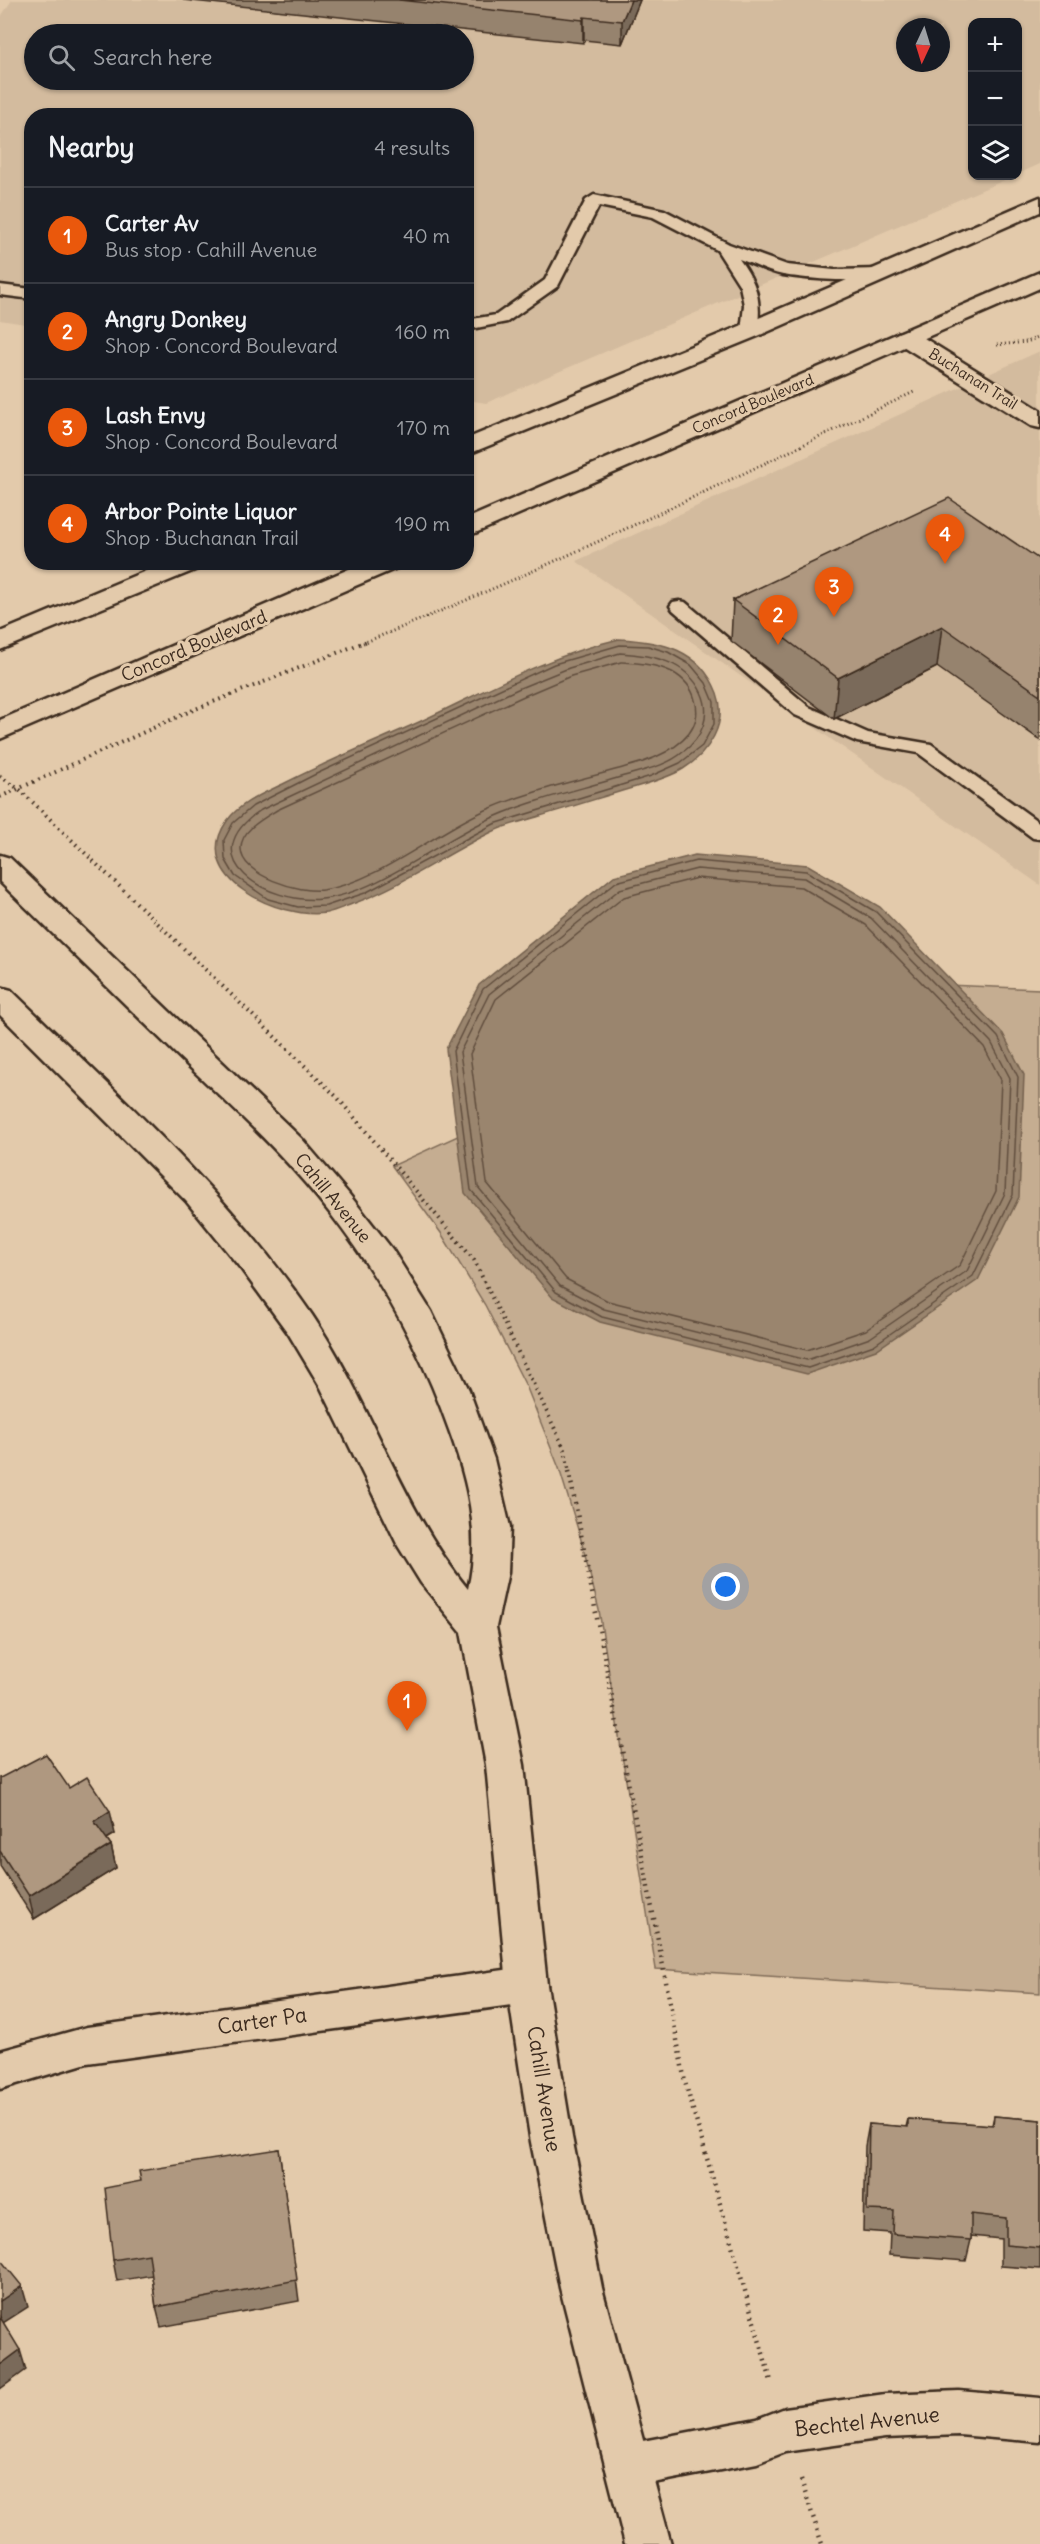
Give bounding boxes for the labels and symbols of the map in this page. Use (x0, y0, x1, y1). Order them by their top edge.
north arrow (896, 18, 950, 72)
street label: Buchanan Trail (925, 344, 1021, 413)
street label: Concord Boulevard (689, 369, 817, 438)
pin: 4 (926, 514, 964, 564)
pin: 3 (814, 568, 854, 617)
pin: 2 (758, 596, 798, 645)
street label: Concord Boulevard (117, 604, 271, 687)
street label: Cahill Avenue (290, 1148, 377, 1247)
your location (711, 1572, 740, 1601)
pin: 1 (388, 1682, 426, 1731)
street label: Carter Pa (215, 2001, 308, 2040)
street label: Cahill Avenue (521, 2024, 568, 2154)
street label: Bechtel Avenue (793, 2400, 941, 2443)

